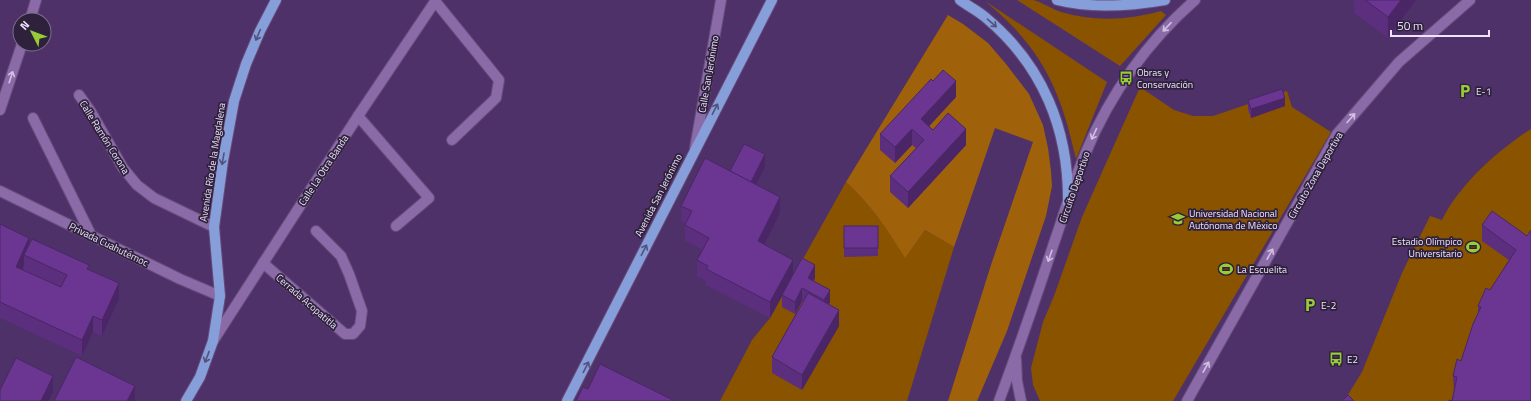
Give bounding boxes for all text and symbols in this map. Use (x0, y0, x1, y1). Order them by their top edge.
north arrow (12, 12, 52, 52)
scale bar (1391, 12, 1489, 38)
text: 50 m (1397, 16, 1423, 35)
text: N (16, 17, 33, 33)
one-way arrow (986, 18, 997, 27)
one-way arrow (1162, 22, 1172, 32)
one-way arrow (254, 28, 261, 40)
street label: Calle San Jerónimo (694, 34, 723, 114)
place label: Obras y Conservación (1137, 65, 1193, 92)
one-way arrow (8, 70, 15, 83)
bus stop icon: Obras y Conservación (1118, 70, 1134, 86)
parking icon: E-1 (1457, 83, 1473, 99)
place label: E-1 (1476, 84, 1491, 99)
street label: Calle Ramón Corona (76, 98, 133, 177)
street label: Avenida Río de la Magdalena (196, 102, 229, 223)
one-way arrow (712, 104, 719, 116)
one-way arrow (1346, 113, 1355, 123)
one-way arrow (1090, 128, 1097, 140)
street label: Circuito Zona Deportiva (1284, 129, 1346, 221)
street label: Calle La Otra Banda (295, 132, 352, 209)
street label: Circuito Deportivo (1055, 149, 1094, 225)
street label: Avenida San Jerónimo (631, 151, 686, 239)
one-way arrow (219, 153, 227, 166)
place label: Universidad Nacional Autónoma de México (1189, 206, 1277, 233)
school or university icon: Universidad Nacional Autónoma de México (1170, 211, 1186, 227)
street label: Privada Cuahutémoc (67, 219, 151, 270)
place label: Estadio Olímpico Universitario (1392, 234, 1462, 261)
sports icon: Estadio Olímpico Universitario (1465, 239, 1481, 255)
one-way arrow (641, 245, 648, 257)
one-way arrow (1267, 248, 1274, 260)
one-way arrow (1046, 249, 1053, 262)
sports icon: La Escuelita (1218, 261, 1234, 277)
place label: La Escuelita (1237, 262, 1287, 277)
street label: Cerrada Acopatitla (273, 270, 341, 332)
parking icon: E-2 (1302, 297, 1318, 313)
place label: E-2 (1321, 298, 1336, 313)
one-way arrow (203, 350, 211, 362)
bus stop icon: E2 (1328, 351, 1344, 367)
place label: E2 (1347, 352, 1358, 367)
one-way arrow (582, 361, 590, 373)
one-way arrow (1203, 361, 1211, 373)

